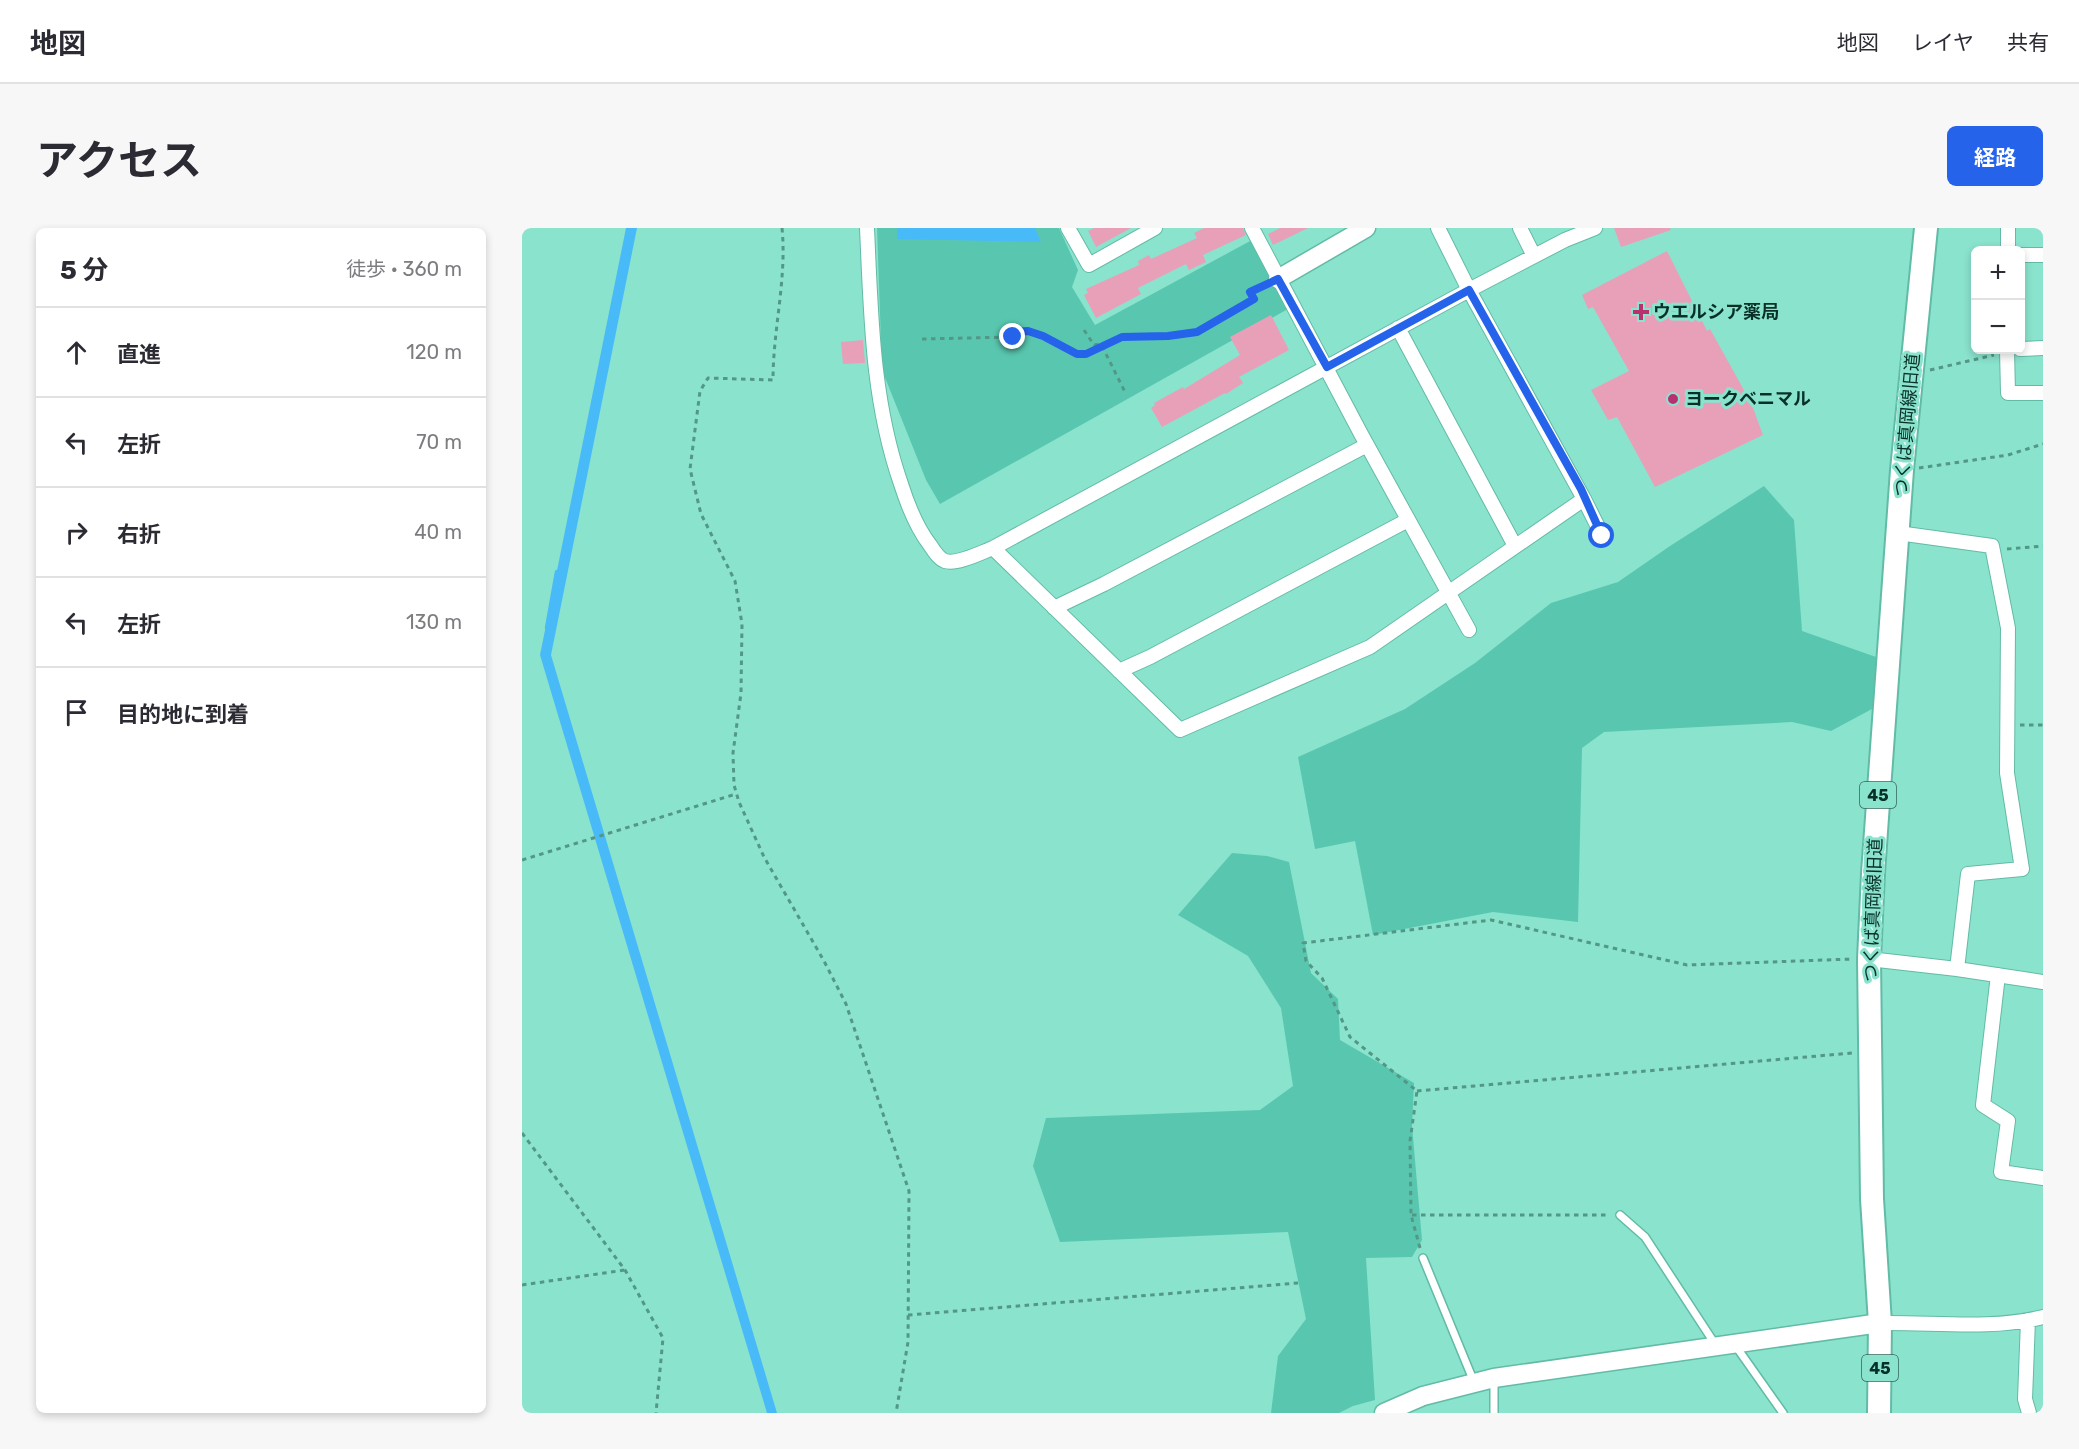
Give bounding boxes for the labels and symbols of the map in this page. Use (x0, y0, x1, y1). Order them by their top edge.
place label: ウエルシア薬局 (1653, 301, 1779, 323)
marker: ウエルシア薬局 (1634, 305, 1648, 319)
route end (999, 323, 1025, 349)
street label: つくば真岡線旧道 (1890, 352, 1924, 498)
place label: ヨークベニマル (1685, 388, 1811, 410)
marker: ヨークベニマル (1666, 392, 1680, 406)
route start (1588, 522, 1614, 548)
road number: 45 (1860, 782, 1896, 808)
street label: つくば真岡線旧道 (1859, 838, 1887, 982)
road number: 45 (1862, 1355, 1898, 1381)

